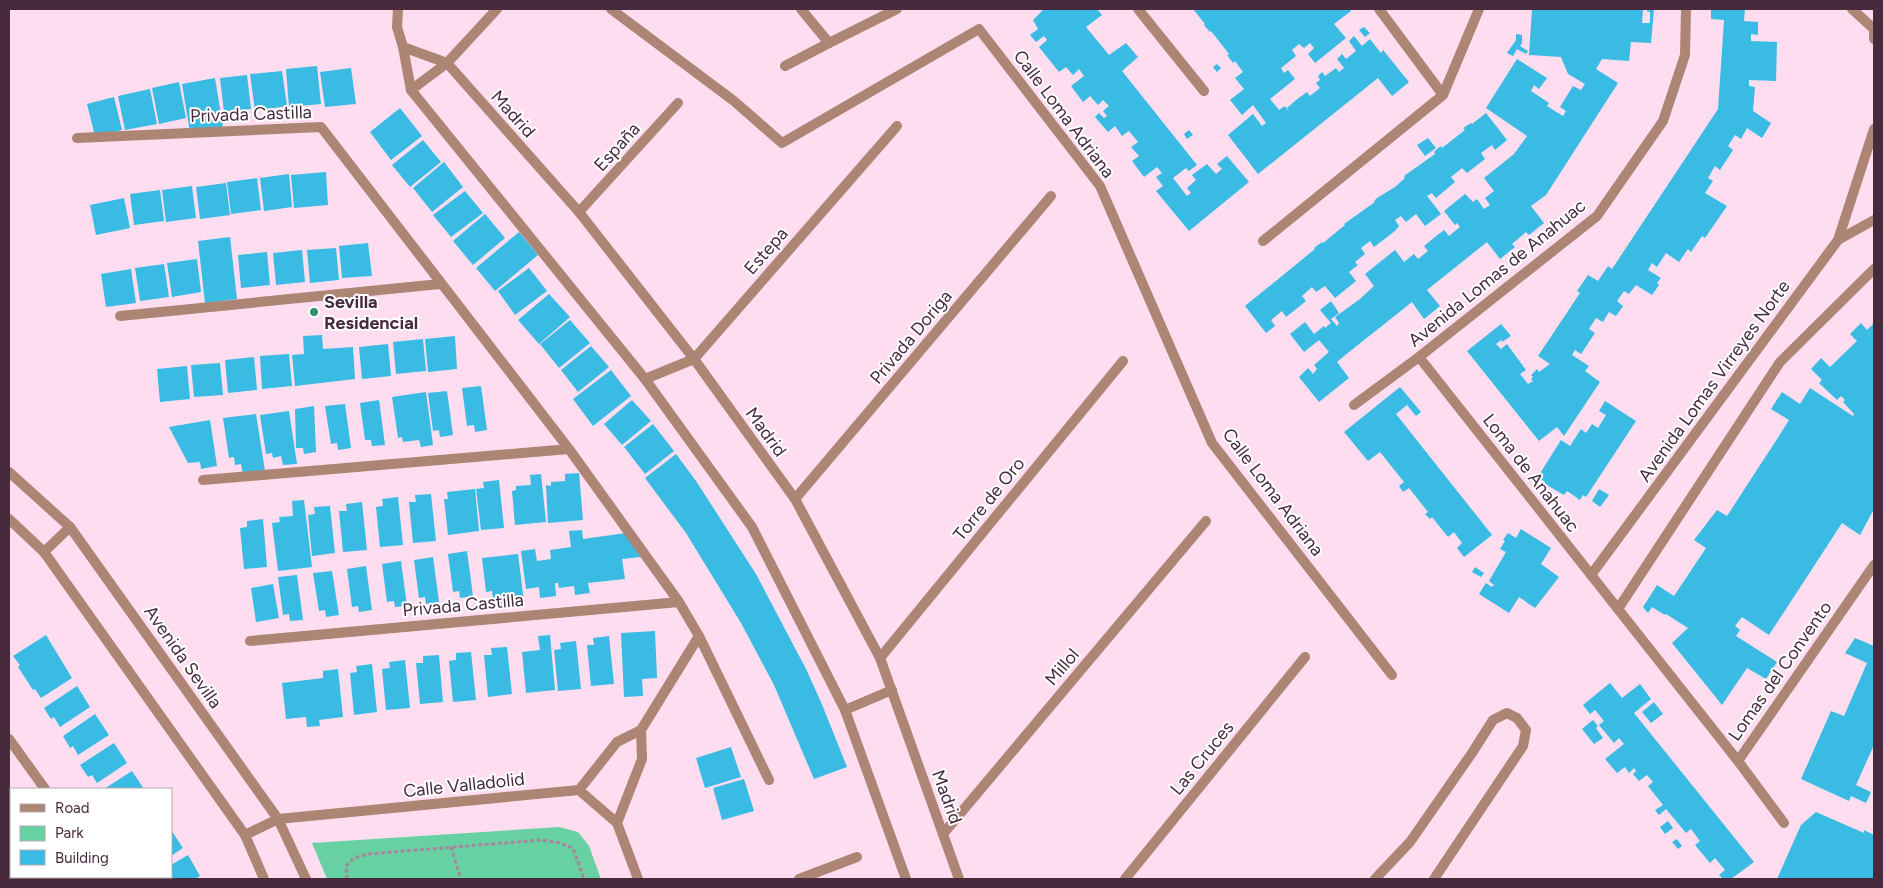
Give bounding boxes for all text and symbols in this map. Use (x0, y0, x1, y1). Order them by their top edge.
street label: Calle Loma Adriana (1009, 46, 1119, 182)
street label: Madrid (486, 86, 540, 142)
street label: Privada Castilla (190, 101, 312, 127)
street label: España (589, 118, 645, 176)
street label: Avenida Lomas de Anahuac (1404, 195, 1590, 351)
street label: Estepa (740, 223, 792, 279)
street label: Avenida Lomas Virreyes Norte (1633, 276, 1795, 486)
street label: Privada Doriga (865, 286, 957, 388)
place label: Sevilla Residencial (324, 291, 418, 334)
marker: Sevilla Residencial (308, 306, 320, 318)
street label: Madrid (741, 403, 791, 461)
street label: Loma de Anahuac (1478, 409, 1584, 537)
street label: Calle Loma Adriana (1218, 424, 1328, 560)
street label: Torre de Oro (949, 453, 1029, 545)
street label: Privada Castilla (401, 589, 525, 621)
street label: Lomas del Convento (1724, 597, 1836, 745)
street label: Avenida Sevilla (139, 601, 227, 713)
street label: Millol (1040, 644, 1084, 690)
street label: Las Cruces (1166, 717, 1238, 799)
street label: Madrid (927, 767, 967, 827)
street label: Calle Valladolid (402, 768, 526, 802)
legend (10, 788, 172, 878)
text: Road (55, 799, 90, 817)
text: Park (55, 824, 84, 842)
text: Building (55, 849, 109, 867)

